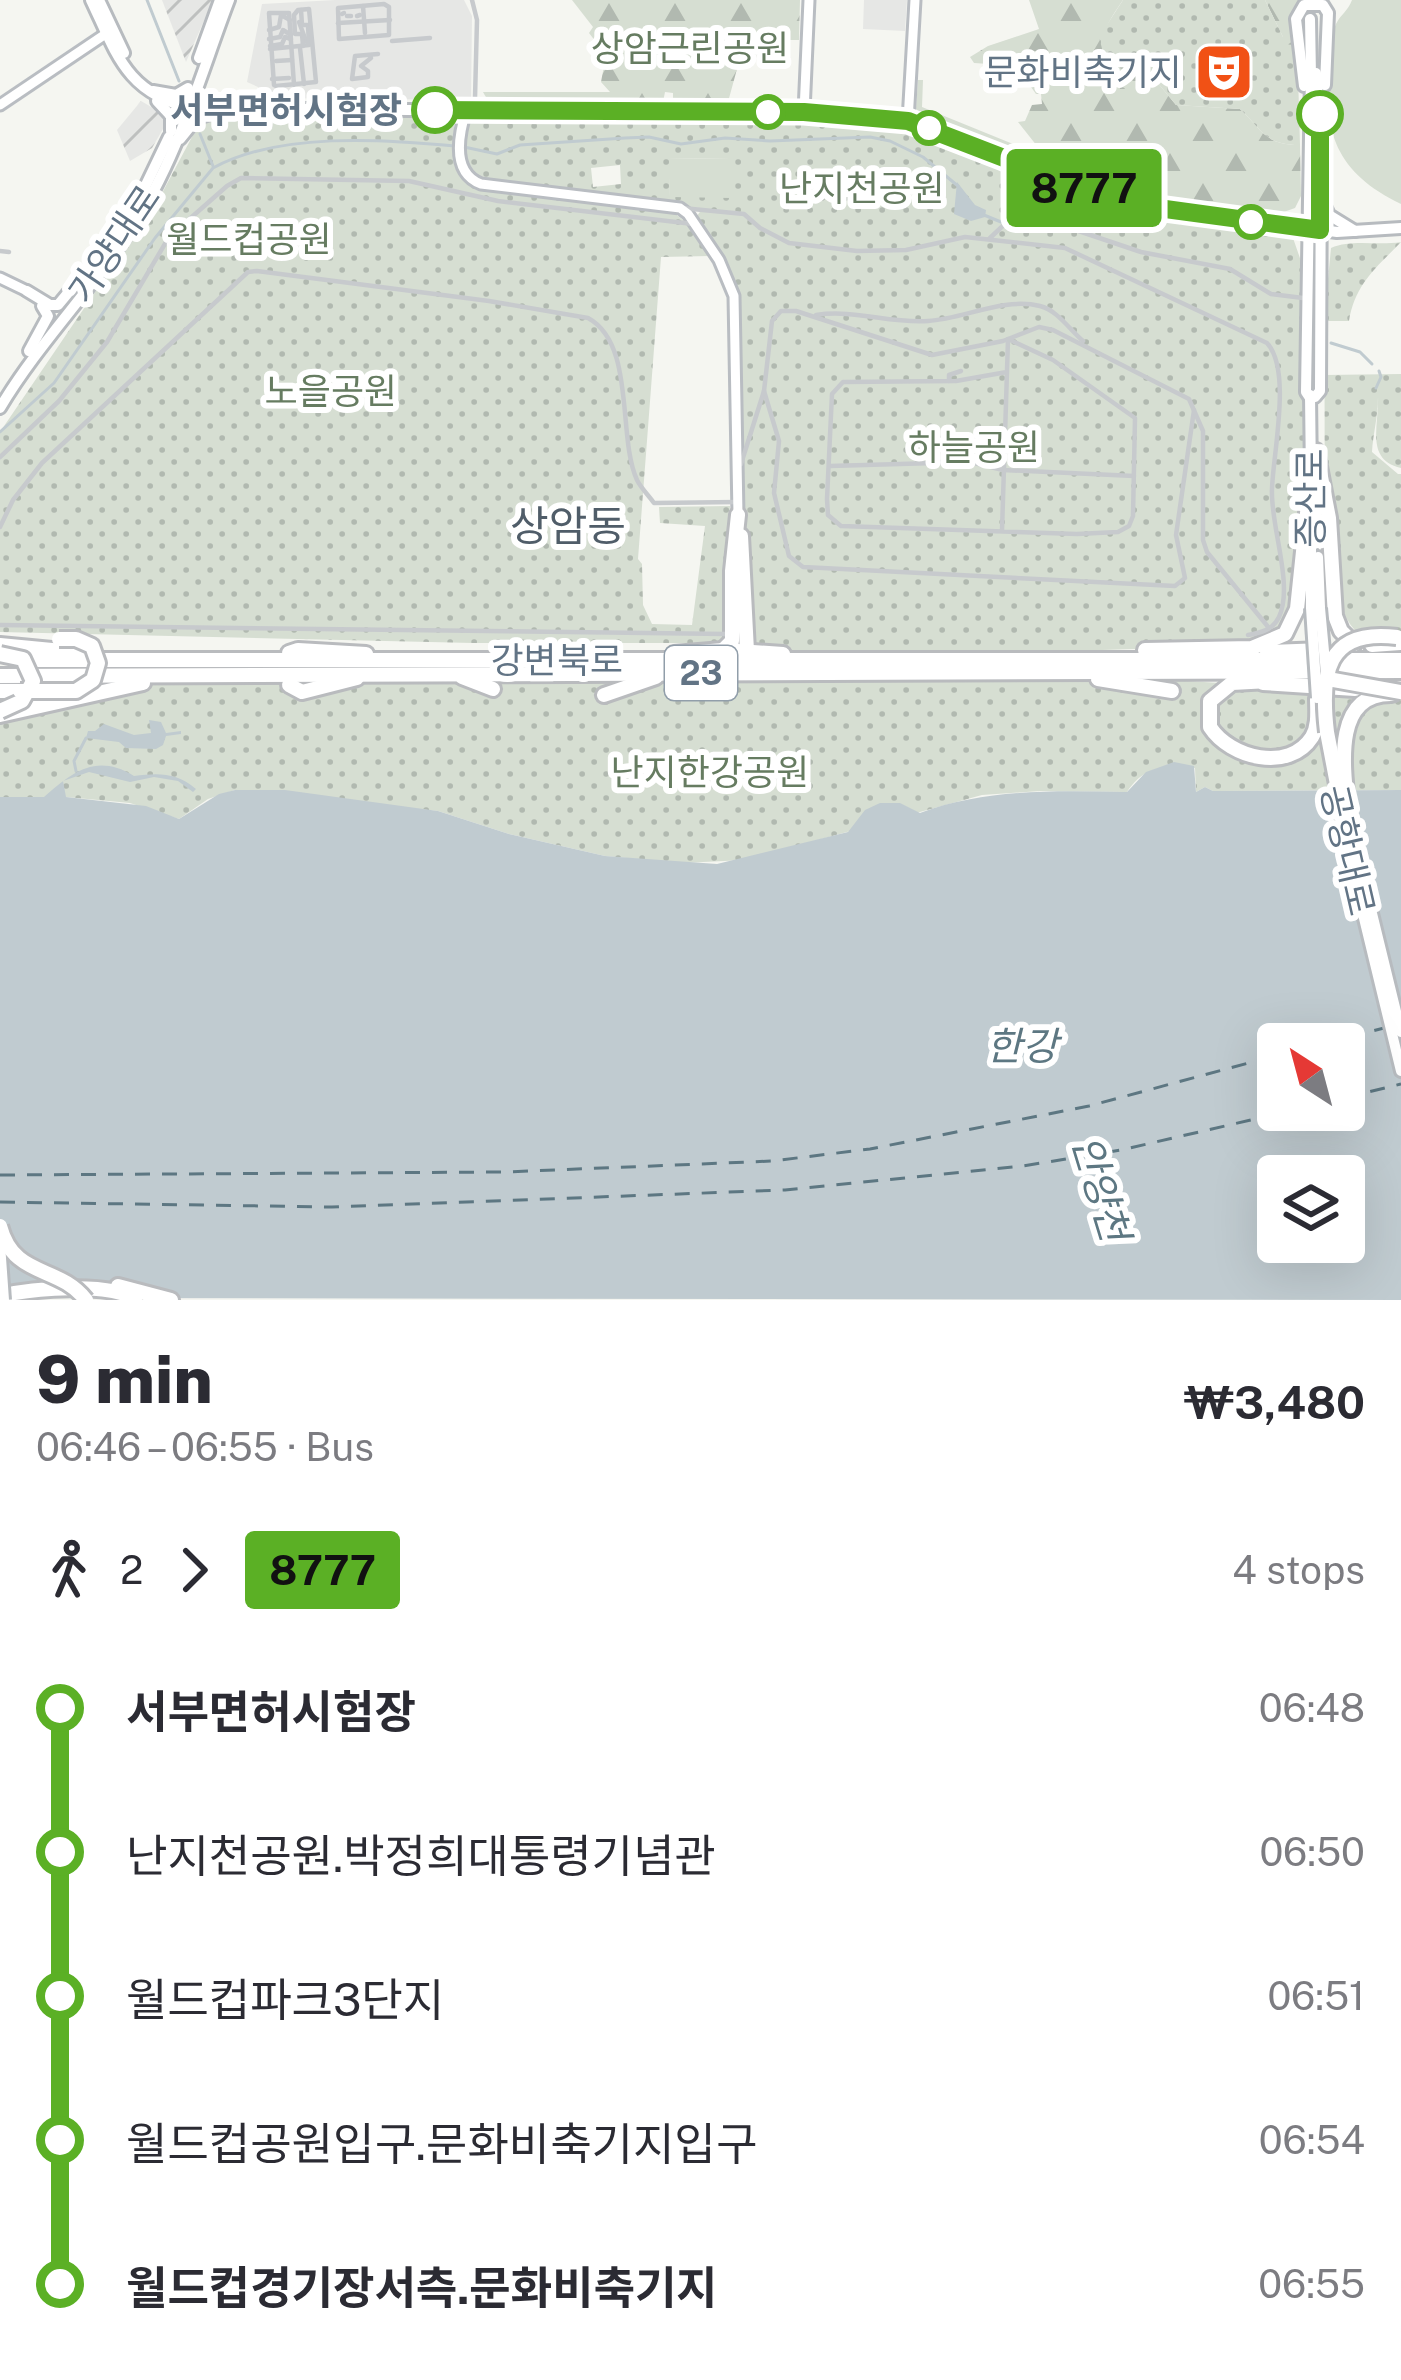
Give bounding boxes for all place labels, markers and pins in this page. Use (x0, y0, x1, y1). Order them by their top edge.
theatre icon: 문화비축기지 (1193, 41, 1255, 103)
place label: 문화비축기지 (983, 51, 1182, 93)
marker: 서부면허시험장 (413, 88, 457, 132)
place label: 서부면허시험장 (170, 89, 402, 131)
unlabelled marker (1298, 92, 1342, 136)
unlabelled marker (752, 96, 784, 128)
unlabelled marker (913, 112, 945, 144)
unlabelled marker (1235, 206, 1267, 238)

